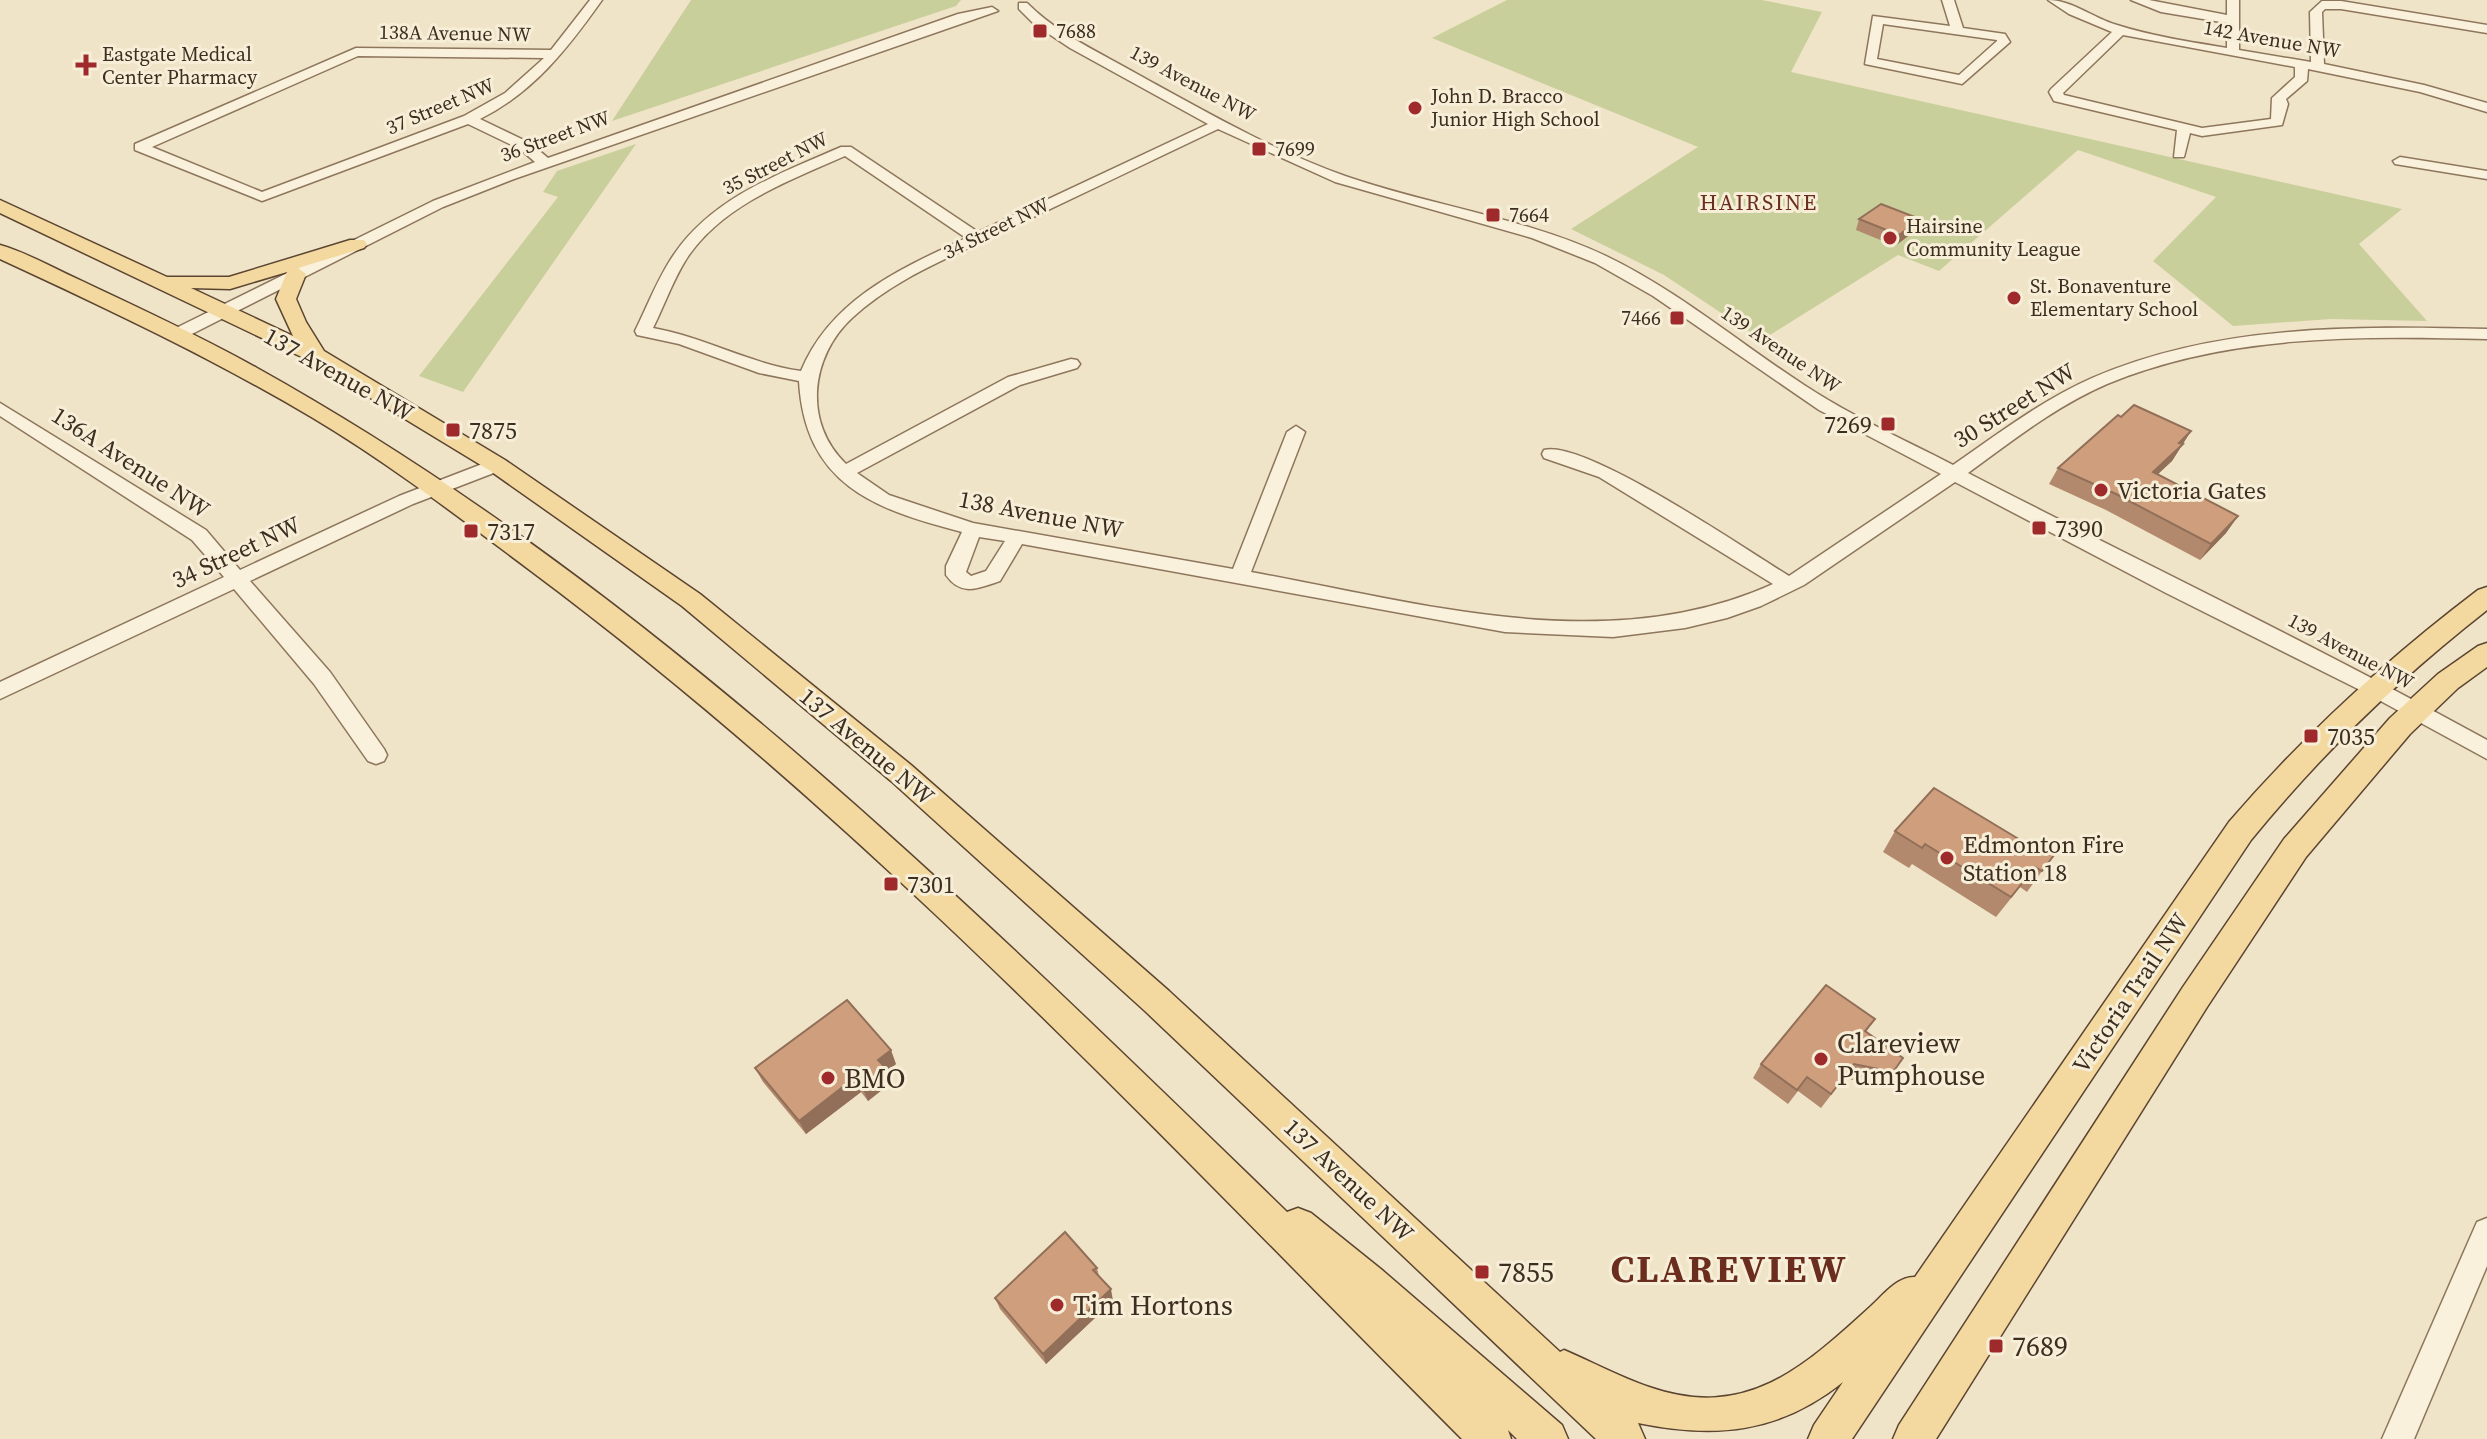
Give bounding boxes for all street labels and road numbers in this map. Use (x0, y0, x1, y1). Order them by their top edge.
street label: 142 Avenue NW (2201, 13, 2344, 65)
street label: 138A Avenue NW (379, 18, 532, 48)
street label: 139 Avenue NW (1125, 38, 1262, 128)
street label: 37 Street NW (382, 70, 499, 141)
street label: 36 Street NW (496, 103, 615, 169)
street label: 35 Street NW (717, 124, 833, 202)
street label: 34 Street NW (938, 190, 1054, 266)
street label: 139 Avenue NW (1716, 299, 1847, 400)
street label: 137 Avenue NW (258, 319, 420, 429)
street label: 30 Street NW (1947, 354, 2081, 456)
street label: 136A Avenue NW (45, 398, 217, 526)
street label: 138 Avenue NW (956, 482, 1126, 546)
street label: 34 Street NW (167, 508, 305, 596)
street label: 139 Avenue NW (2283, 606, 2420, 696)
street label: 137 Avenue NW (793, 680, 941, 812)
street label: Victoria Trail NW (2064, 906, 2196, 1080)
street label: 137 Avenue NW (1277, 1111, 1421, 1249)

